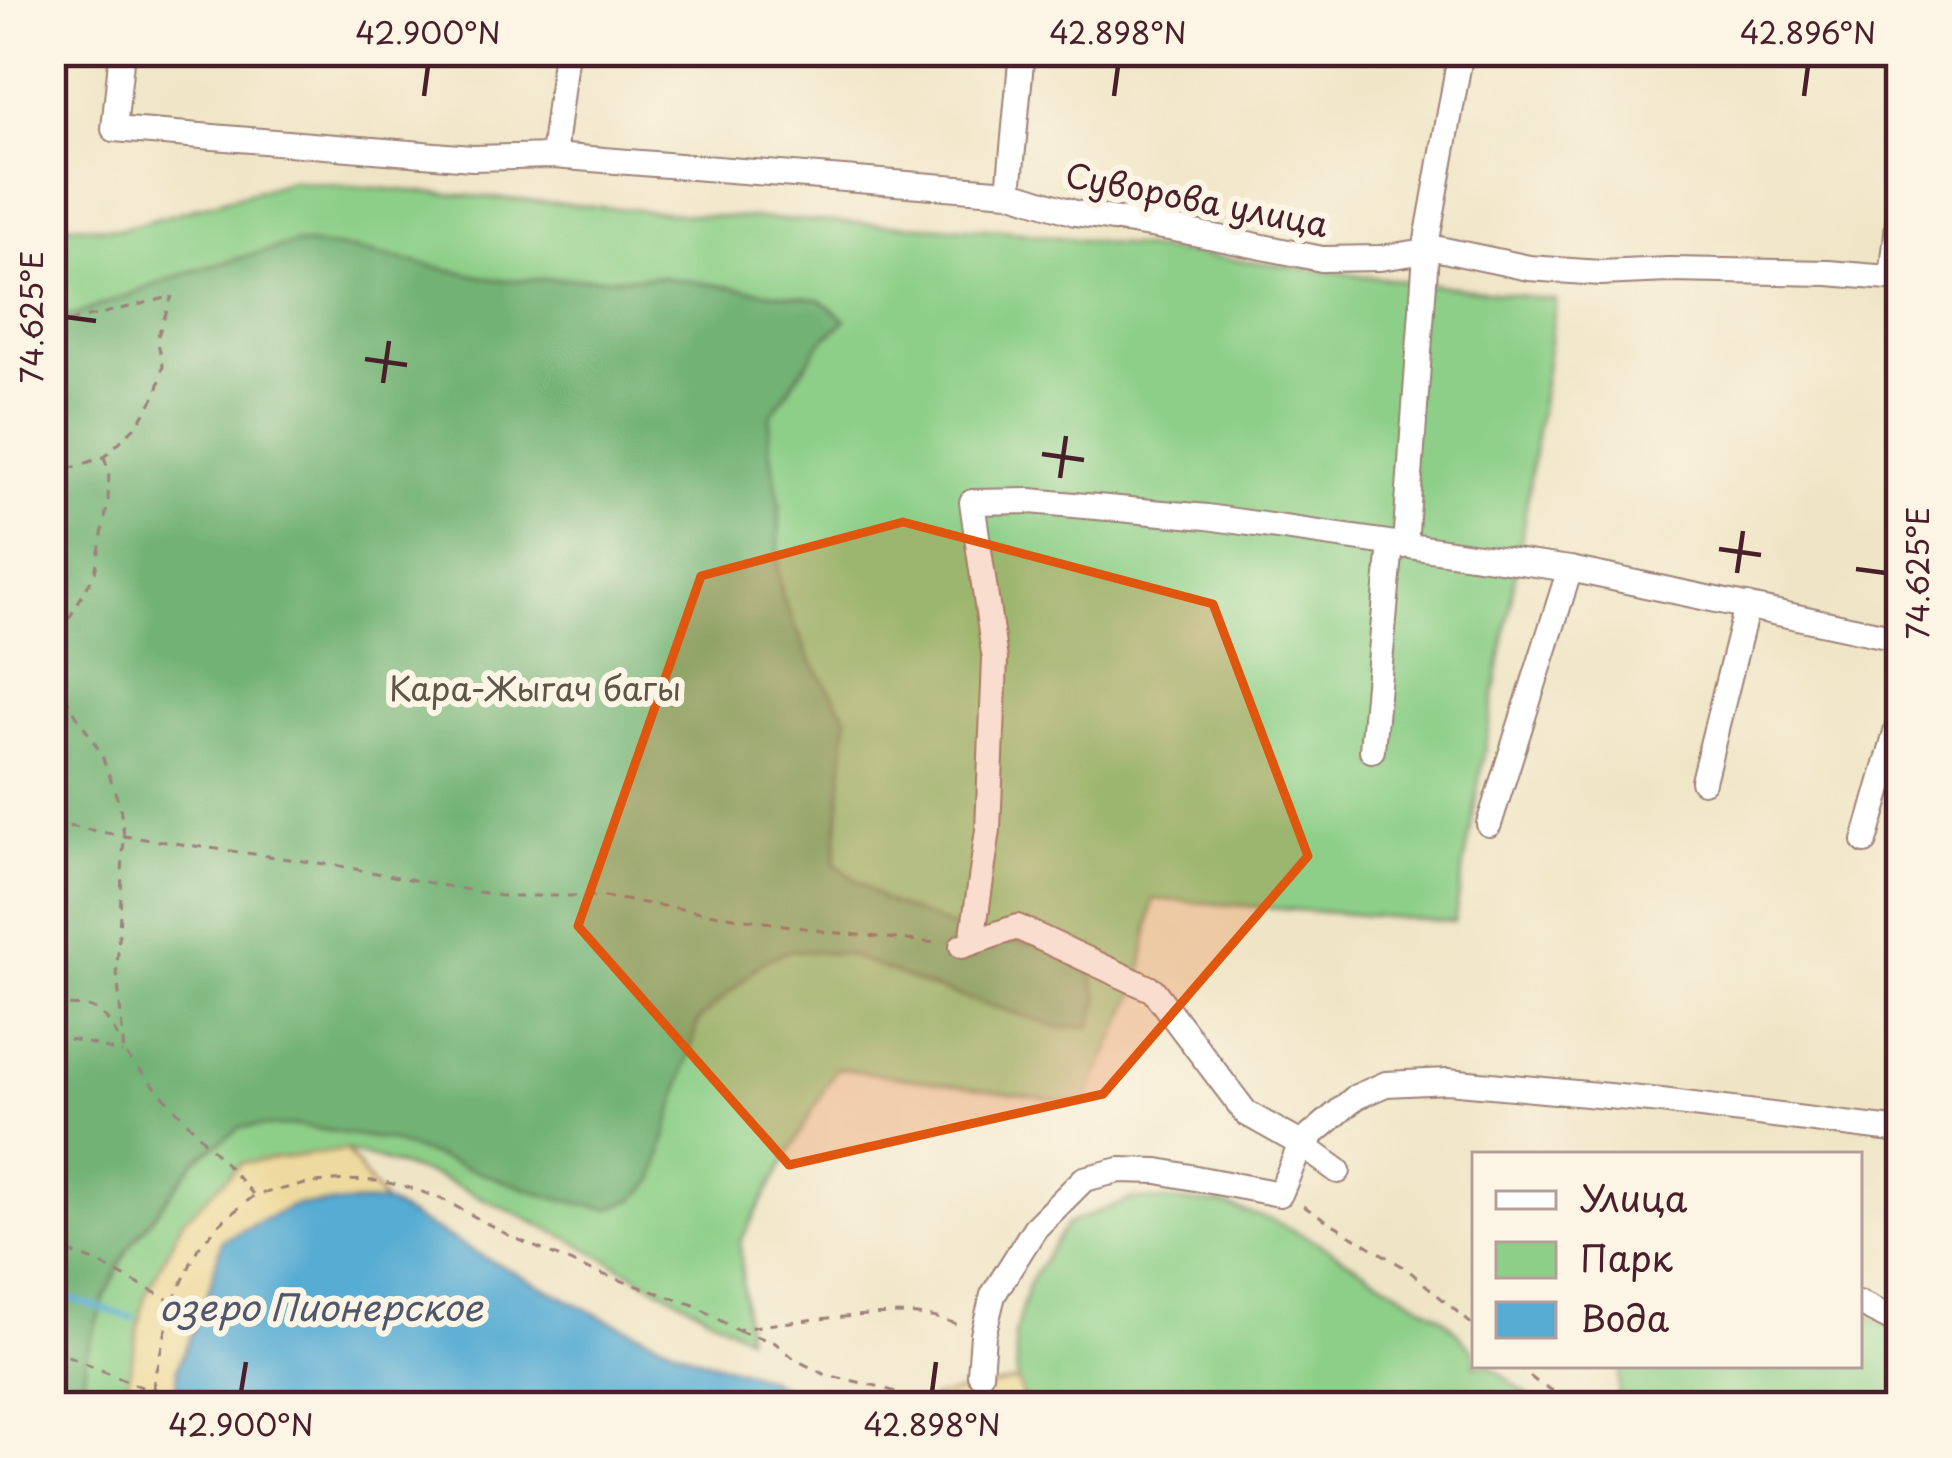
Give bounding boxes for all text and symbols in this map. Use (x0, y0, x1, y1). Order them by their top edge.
text: 42.900°N (355, 9, 501, 54)
text: 42.898°N (1049, 9, 1187, 54)
text: 42.896°N (1740, 9, 1876, 54)
street label: Суворова улица (1062, 148, 1333, 248)
text: 74.625°E (8, 251, 53, 383)
text: 74.625°E (1894, 507, 1939, 639)
park label: Кара-Жыгач багы (389, 662, 681, 712)
legend (1472, 1152, 1862, 1368)
text: Улица (1580, 1170, 1688, 1224)
text: Парк (1580, 1230, 1674, 1284)
water label: озеро Пионерское (159, 1279, 484, 1333)
text: Вода (1580, 1290, 1670, 1344)
text: 42.900°N (168, 1401, 314, 1446)
text: 42.898°N (863, 1401, 1001, 1446)

